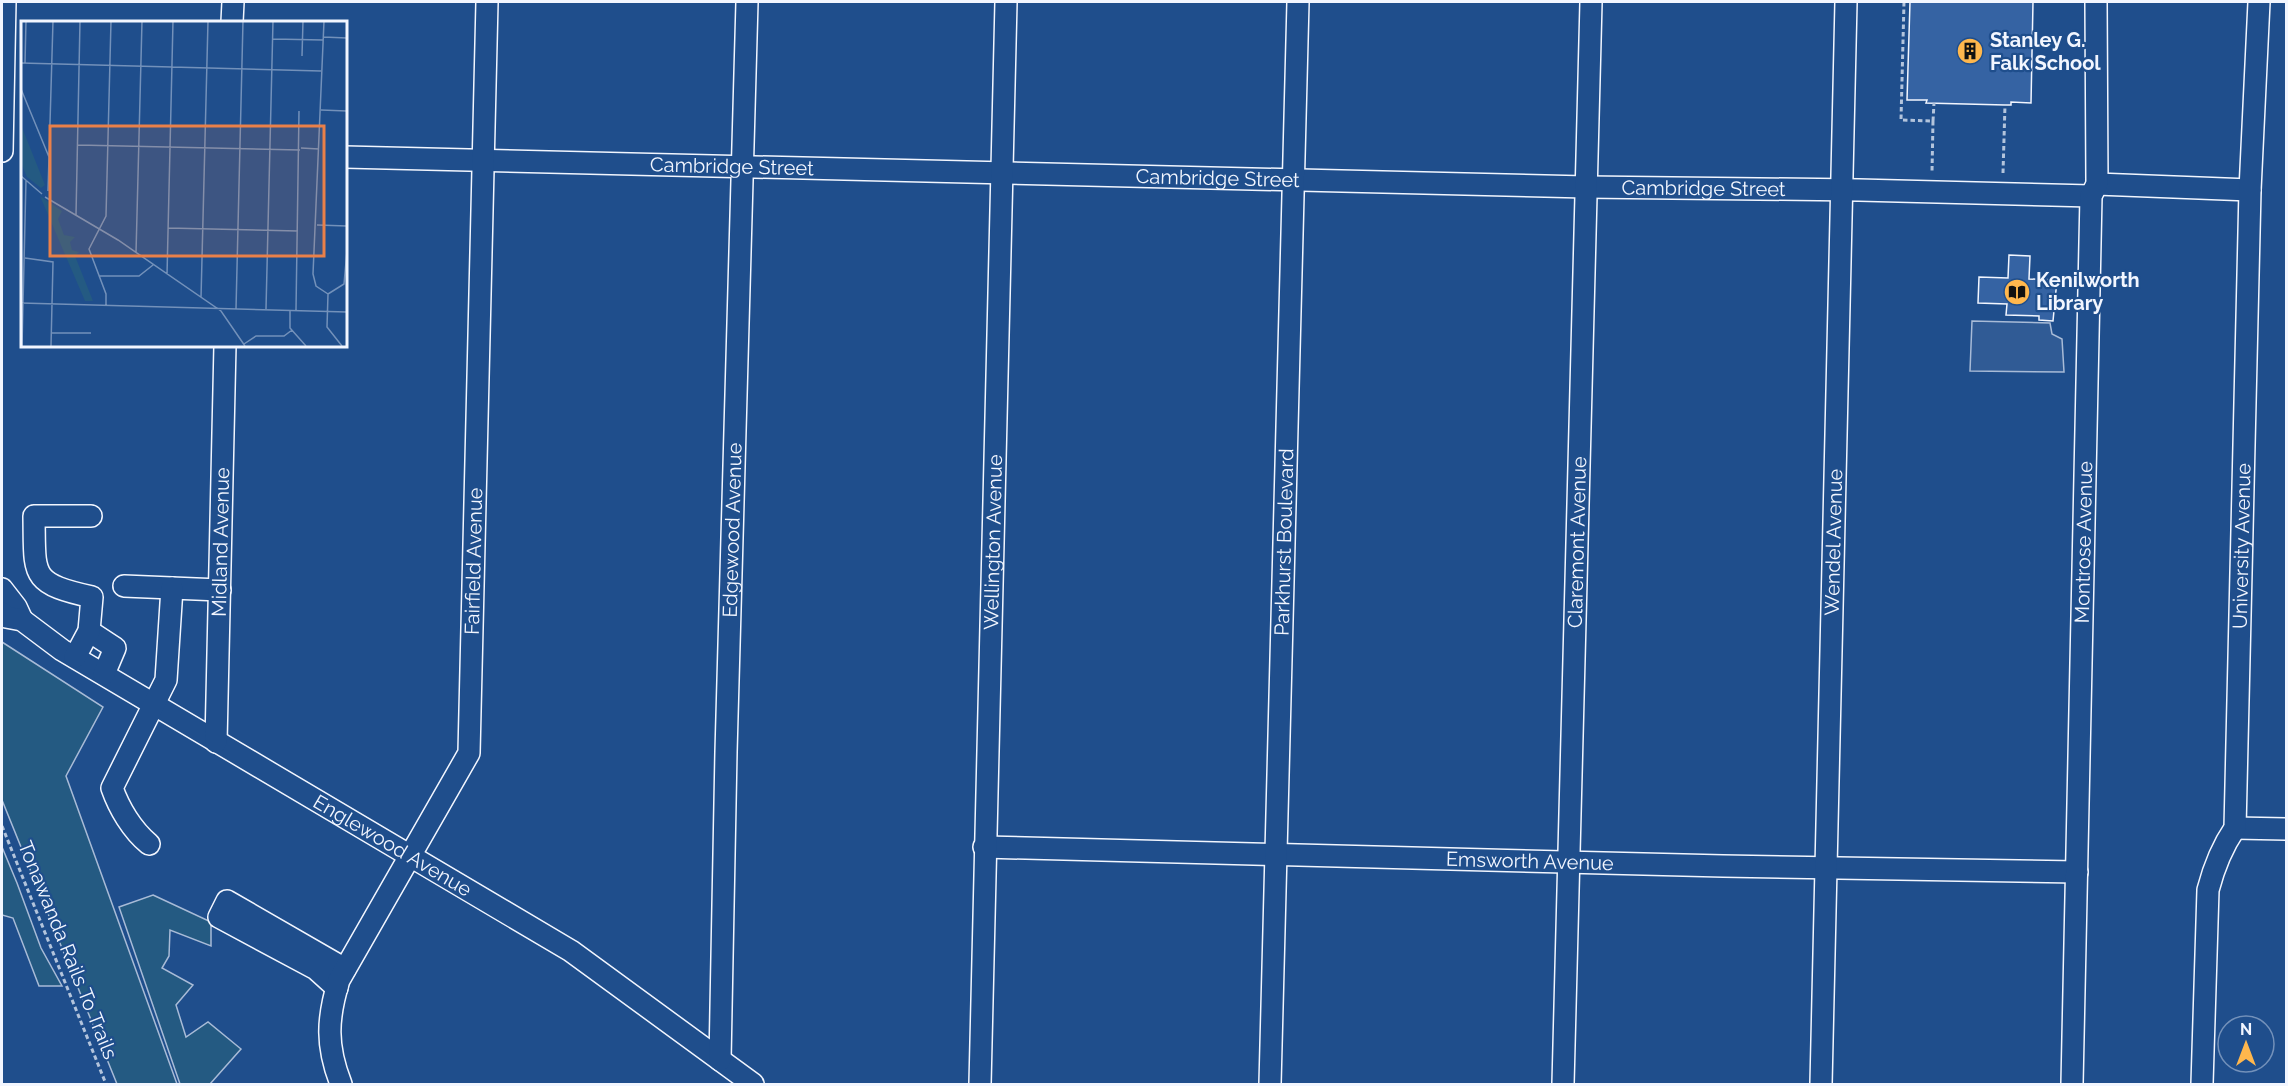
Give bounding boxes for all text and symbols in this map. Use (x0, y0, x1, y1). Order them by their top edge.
inset map (21, 21, 346, 346)
place label: Stanley G. Falk School (1990, 28, 2101, 75)
building icon: Stanley G. Falk School (1955, 36, 1985, 66)
street label: Cambridge Street (650, 152, 814, 180)
street label: Cambridge Street (1136, 164, 1300, 192)
street label: Cambridge Street (1622, 175, 1786, 201)
place label: Kenilworth Library (2036, 268, 2140, 315)
library icon: Kenilworth Library (2002, 277, 2032, 307)
street label: Edgewood Avenue (718, 442, 747, 618)
street label: Parkhurst Boulevard (1270, 448, 1298, 636)
street label: Wellington Avenue (979, 454, 1007, 630)
street label: Claremont Avenue (1563, 456, 1591, 628)
street label: Montrose Avenue (2070, 460, 2097, 624)
street label: University Avenue (2228, 463, 2256, 629)
street label: Midland Avenue (207, 467, 234, 617)
street label: Wendel Avenue (1820, 468, 1847, 616)
street label: Fairfield Avenue (460, 487, 487, 635)
street label: Englewood Avenue (309, 789, 476, 902)
street label: Tonawanda Rails To Trails (13, 837, 123, 1063)
street label: Emsworth Avenue (1446, 847, 1614, 875)
north arrow (2216, 1014, 2276, 1074)
text: N (2240, 1020, 2252, 1039)

